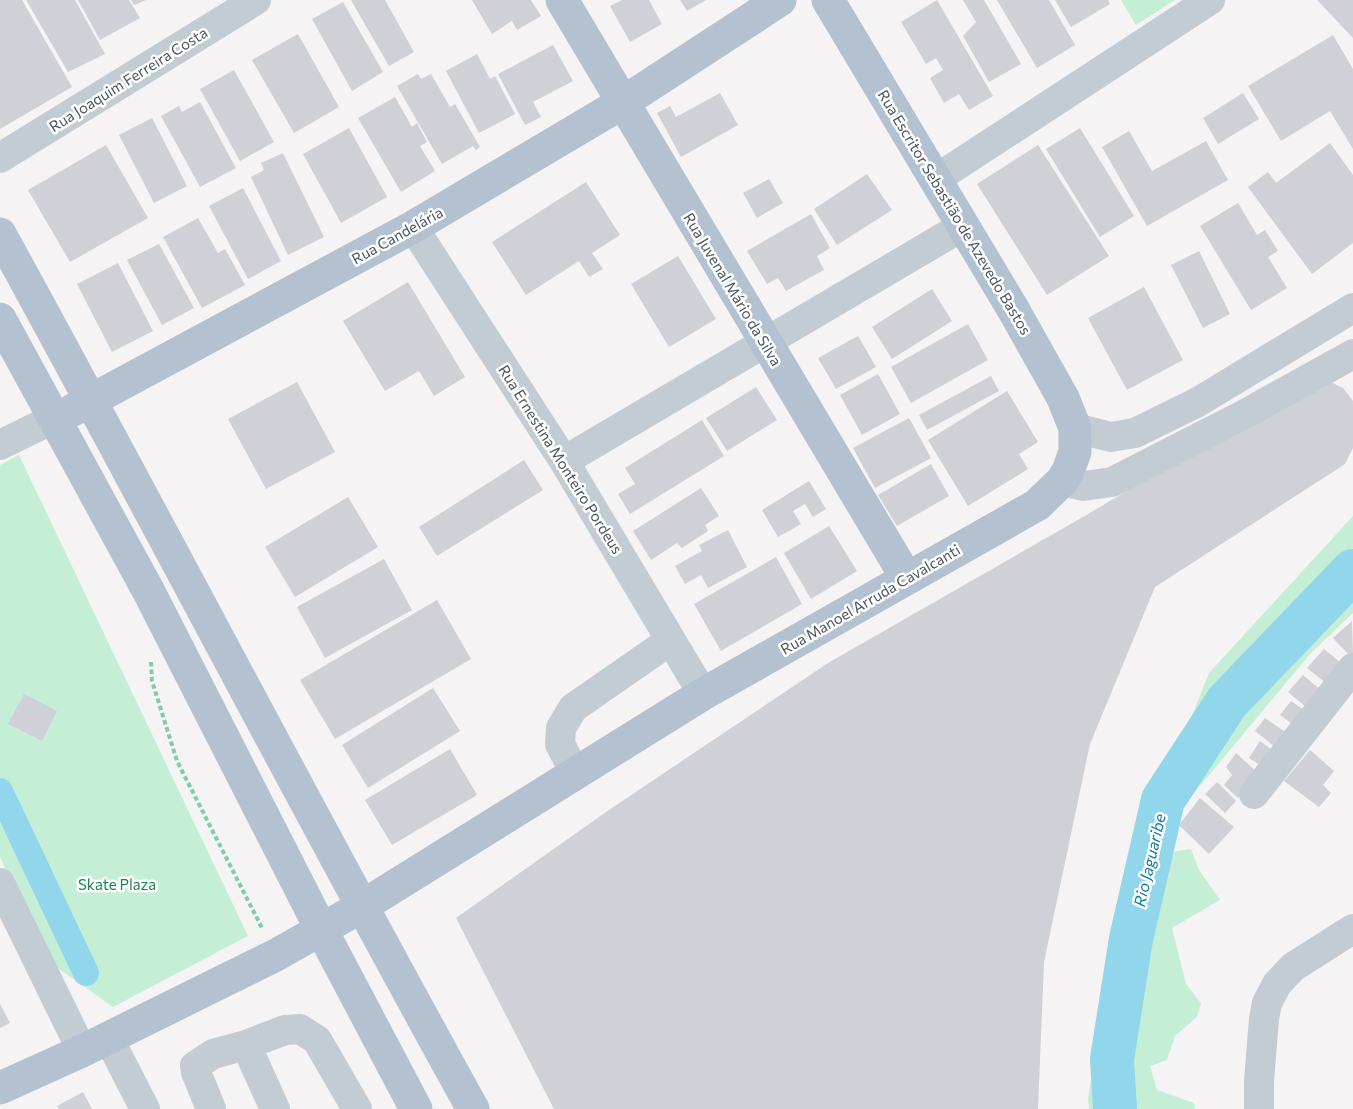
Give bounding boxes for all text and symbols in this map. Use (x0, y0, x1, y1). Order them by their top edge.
street label: Rua Joaquim Ferreira Costa (46, 23, 210, 135)
street label: Rua Escritor Sebastião de Azevedo Bastos (875, 86, 1036, 338)
street label: Rua Candelária (348, 202, 446, 268)
street label: Rua Juvenal Mário da Silva (680, 209, 786, 369)
street label: Rua Ernestina Monteiro Pordeus (495, 361, 627, 557)
street label: Rua Manoel Arruda Cavalcanti (777, 540, 963, 658)
water label: Rio Jaguaribe (1129, 811, 1169, 908)
park label: Skate Plaza (78, 875, 156, 893)

